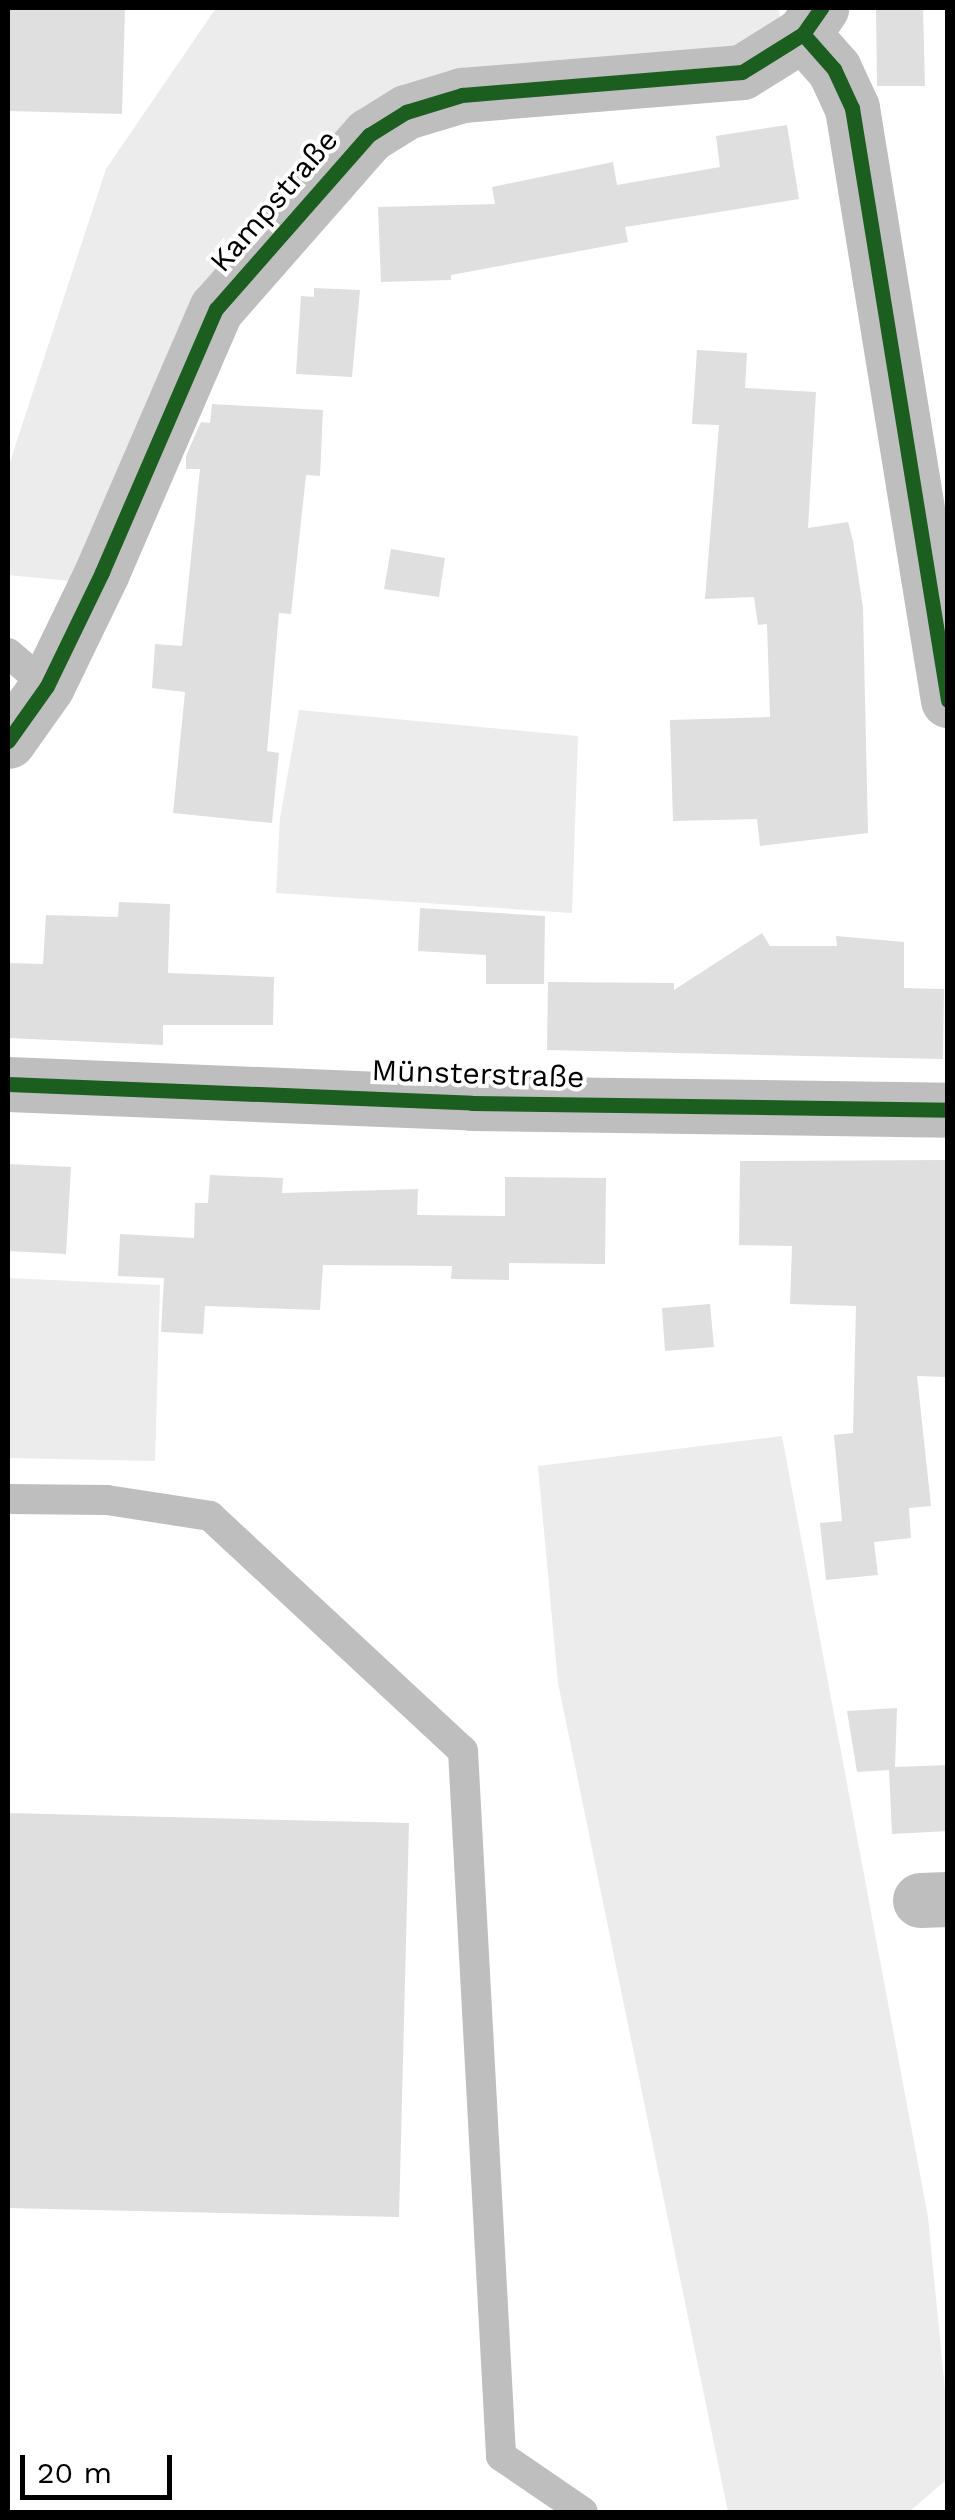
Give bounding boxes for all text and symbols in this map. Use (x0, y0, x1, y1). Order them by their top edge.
street label: Kampstraße (202, 123, 346, 279)
street label: Münsterstraße (371, 1052, 585, 1096)
scale bar (25, 2435, 178, 2497)
text: 20 m (37, 2455, 112, 2490)

